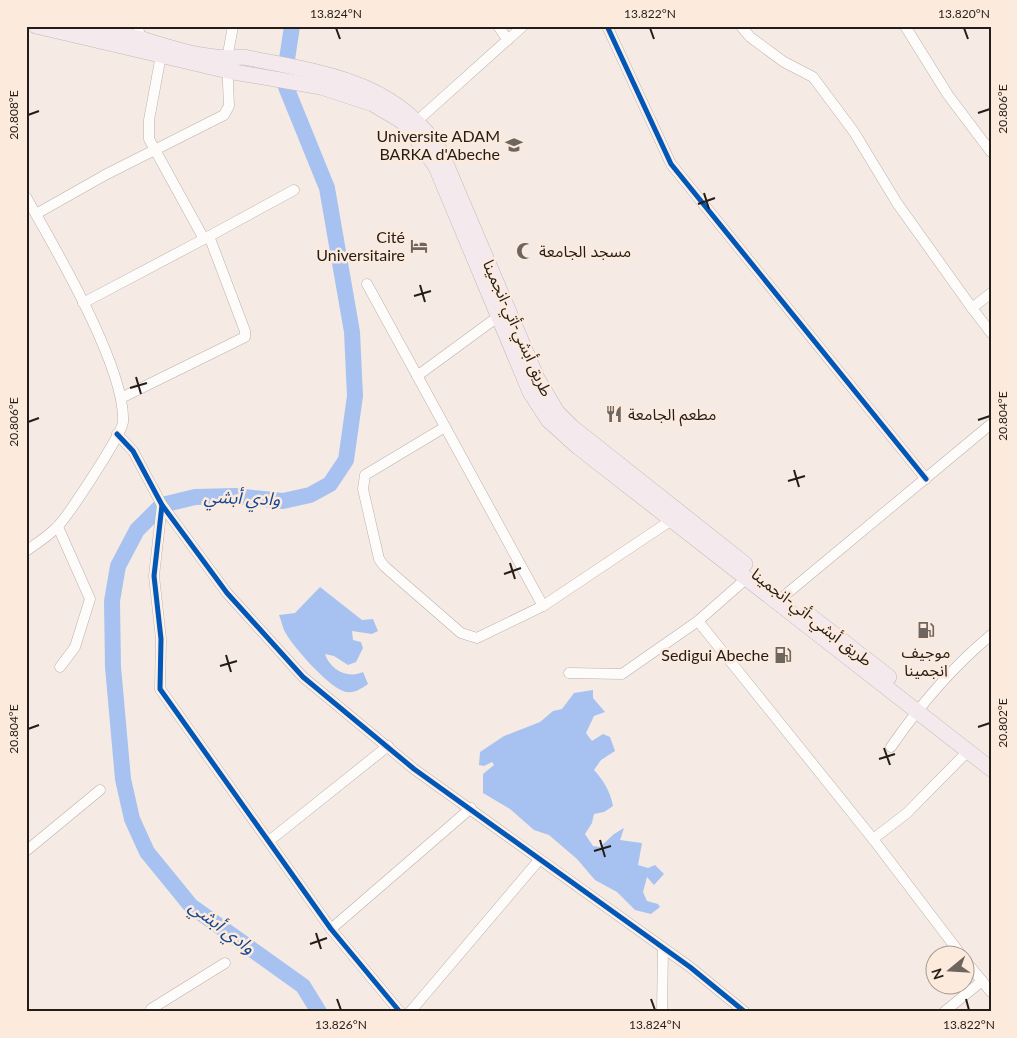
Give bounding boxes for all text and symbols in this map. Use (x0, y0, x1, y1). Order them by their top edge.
text: 13.824°N (310, 6, 362, 21)
text: 13.822°N (624, 6, 676, 21)
text: 13.820°N (938, 6, 990, 21)
text: 20.806°E (995, 84, 1010, 134)
text: 20.808°E (6, 90, 21, 140)
place label: Universite ADAM BARKA d'Abeche (377, 126, 500, 163)
school or university icon: Universite ADAM BARKA d'Abeche (504, 135, 524, 155)
place label: Cité Universitaire (316, 227, 405, 264)
hotel icon: Cité Universitaire (409, 236, 429, 256)
mosque icon: مسجد الجامعة (515, 241, 535, 261)
place label: مسجد الجامعة (539, 241, 631, 260)
street label: طريق أبشي-أتي-انجمينا (476, 256, 557, 401)
text: 20.804°E (995, 391, 1010, 441)
text: 20.806°E (6, 397, 21, 447)
restaurant icon: مطعم الجامعة (604, 404, 624, 424)
place label: مطعم الجامعة (628, 404, 717, 427)
water label: وادي أبشي (203, 485, 281, 514)
street label: طريق أبشي-أتي-انجمينا (746, 564, 877, 673)
fuel station icon: موجيف انجمينا (916, 620, 936, 640)
place label: موجيف انجمينا (902, 642, 950, 679)
place label: Sedigui Abeche (661, 645, 769, 664)
fuel station icon: Sedigui Abeche (773, 645, 793, 665)
text: 20.802°E (995, 698, 1010, 748)
text: 20.804°E (6, 704, 21, 754)
water label: وادي أبشي (183, 894, 260, 961)
north arrow (924, 946, 974, 996)
text: N (927, 966, 947, 982)
text: 13.826°N (315, 1017, 367, 1032)
text: 13.824°N (629, 1017, 681, 1032)
text: 13.822°N (943, 1017, 995, 1032)

